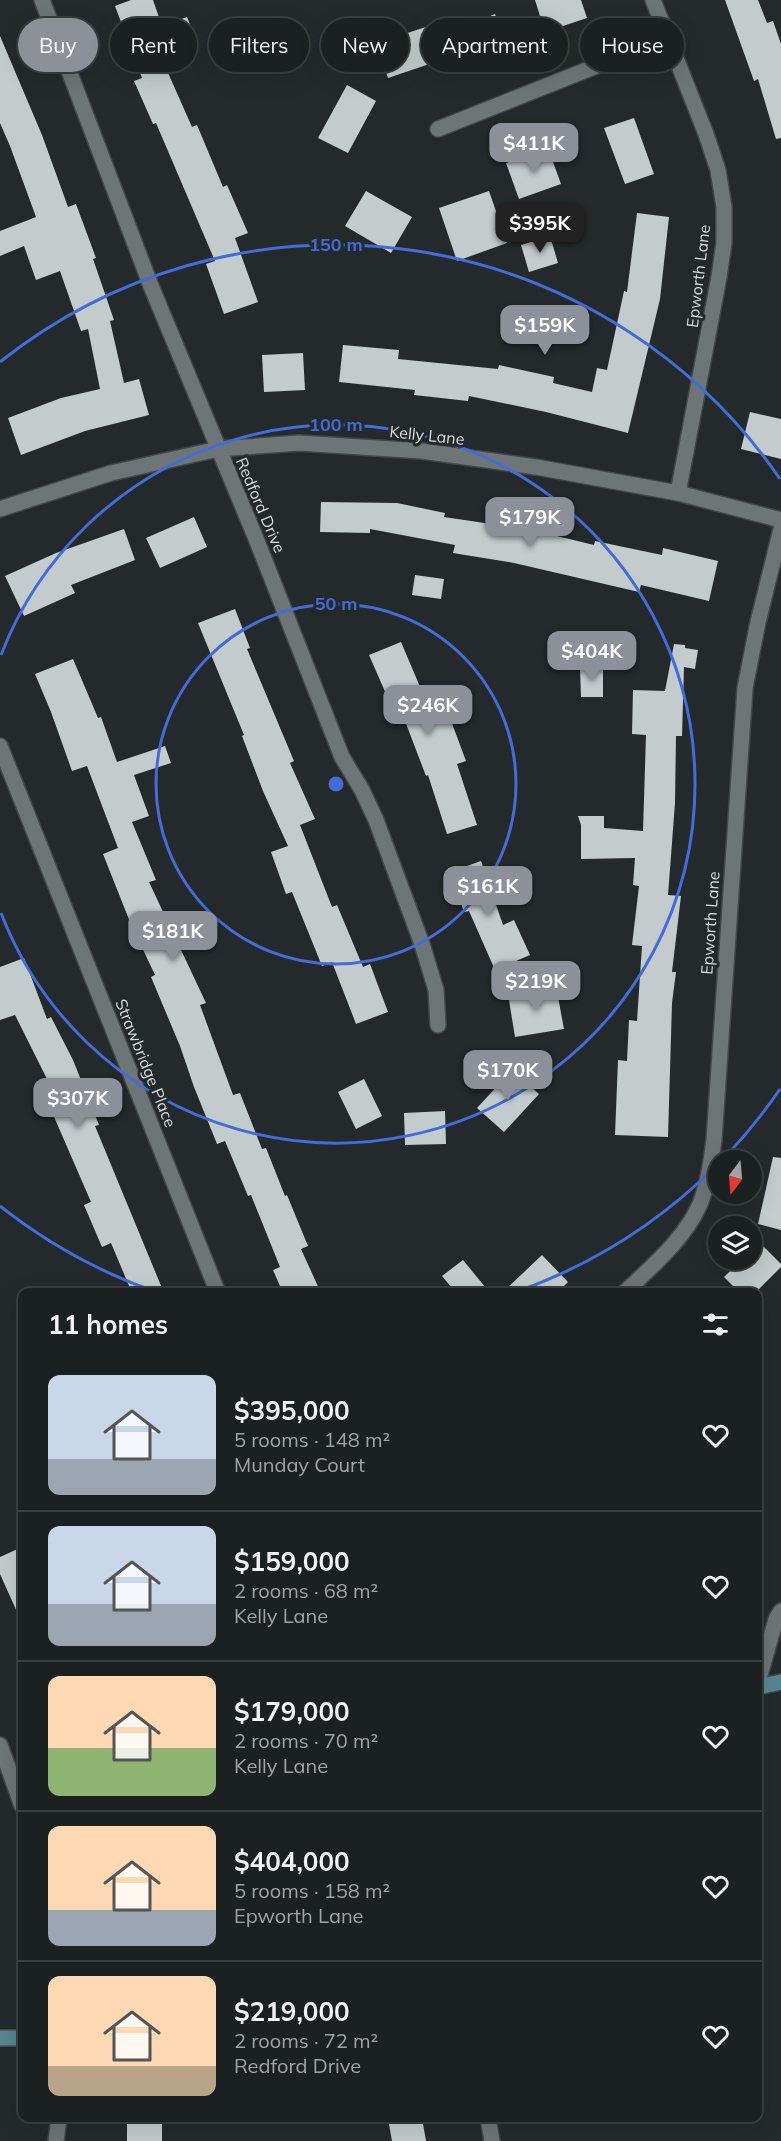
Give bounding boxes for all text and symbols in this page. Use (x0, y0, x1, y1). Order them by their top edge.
chip: Buy (18, 18, 98, 72)
chip: Rent (110, 18, 197, 72)
chip: Filters (209, 18, 309, 72)
chip: New (321, 18, 409, 72)
chip: Apartment (421, 18, 568, 72)
chip: House (580, 18, 684, 72)
pin: $411K (492, 123, 576, 174)
text: $411K (503, 130, 565, 155)
pin: $395K (498, 203, 582, 254)
text: $395K (509, 210, 571, 235)
street label: Epworth Lane (682, 223, 714, 329)
text: 150 m (309, 233, 363, 256)
pin: $159K (503, 305, 587, 356)
text: $159K (514, 312, 576, 337)
text: 100 m (309, 413, 363, 436)
street label: Kelly Lane (388, 421, 466, 449)
street label: Redford Drive (232, 454, 290, 556)
pin: $179K (488, 497, 572, 548)
text: $179K (499, 504, 561, 529)
text: 50 m (315, 592, 357, 615)
pin: $404K (550, 631, 634, 682)
text: $404K (561, 638, 623, 663)
pin: $246K (386, 685, 470, 736)
text: $246K (397, 692, 459, 717)
centre of rings (326, 774, 346, 794)
pin: $161K (446, 866, 530, 917)
street label: Epworth Lane (696, 871, 724, 975)
text: $161K (457, 873, 519, 898)
pin: $181K (131, 911, 215, 962)
text: $181K (142, 918, 204, 943)
pin: $219K (494, 961, 578, 1012)
text: $219K (505, 968, 567, 993)
street label: Strawbridge Place (111, 996, 181, 1130)
pin: $170K (466, 1050, 550, 1101)
text: $170K (477, 1057, 539, 1082)
pin: $307K (36, 1078, 120, 1129)
text: $307K (47, 1085, 109, 1110)
north arrow (708, 1150, 762, 1204)
map controls (708, 1150, 762, 1270)
button: layers (708, 1216, 762, 1270)
text: 11 homes (48, 1308, 168, 1341)
icon: filters (699, 1308, 732, 1341)
text: $395,000 (234, 1394, 350, 1427)
icon: home (96, 1399, 168, 1471)
icon: heart (699, 1419, 732, 1452)
text: 5 rooms · 148 m² (234, 1427, 390, 1452)
text: Munday Court (234, 1452, 365, 1477)
text: $159,000 (234, 1545, 350, 1578)
icon: home (96, 1550, 168, 1622)
icon: heart (699, 1570, 732, 1603)
text: 2 rooms · 68 m² (234, 1578, 378, 1603)
text: Kelly Lane (234, 1603, 328, 1628)
text: $179,000 (234, 1695, 350, 1728)
icon: home (96, 1700, 168, 1772)
icon: heart (699, 1720, 732, 1753)
text: 2 rooms · 70 m² (234, 1728, 378, 1753)
text: Kelly Lane (234, 1753, 328, 1778)
text: $404,000 (234, 1845, 350, 1878)
icon: home (96, 1850, 168, 1922)
icon: heart (699, 1870, 732, 1903)
text: 5 rooms · 158 m² (234, 1878, 390, 1903)
text: Epworth Lane (234, 1903, 364, 1928)
text: $219,000 (234, 1995, 350, 2028)
icon: home (96, 2000, 168, 2072)
icon: heart (699, 2020, 732, 2053)
text: 2 rooms · 72 m² (234, 2028, 378, 2053)
text: Redford Drive (234, 2053, 361, 2078)

